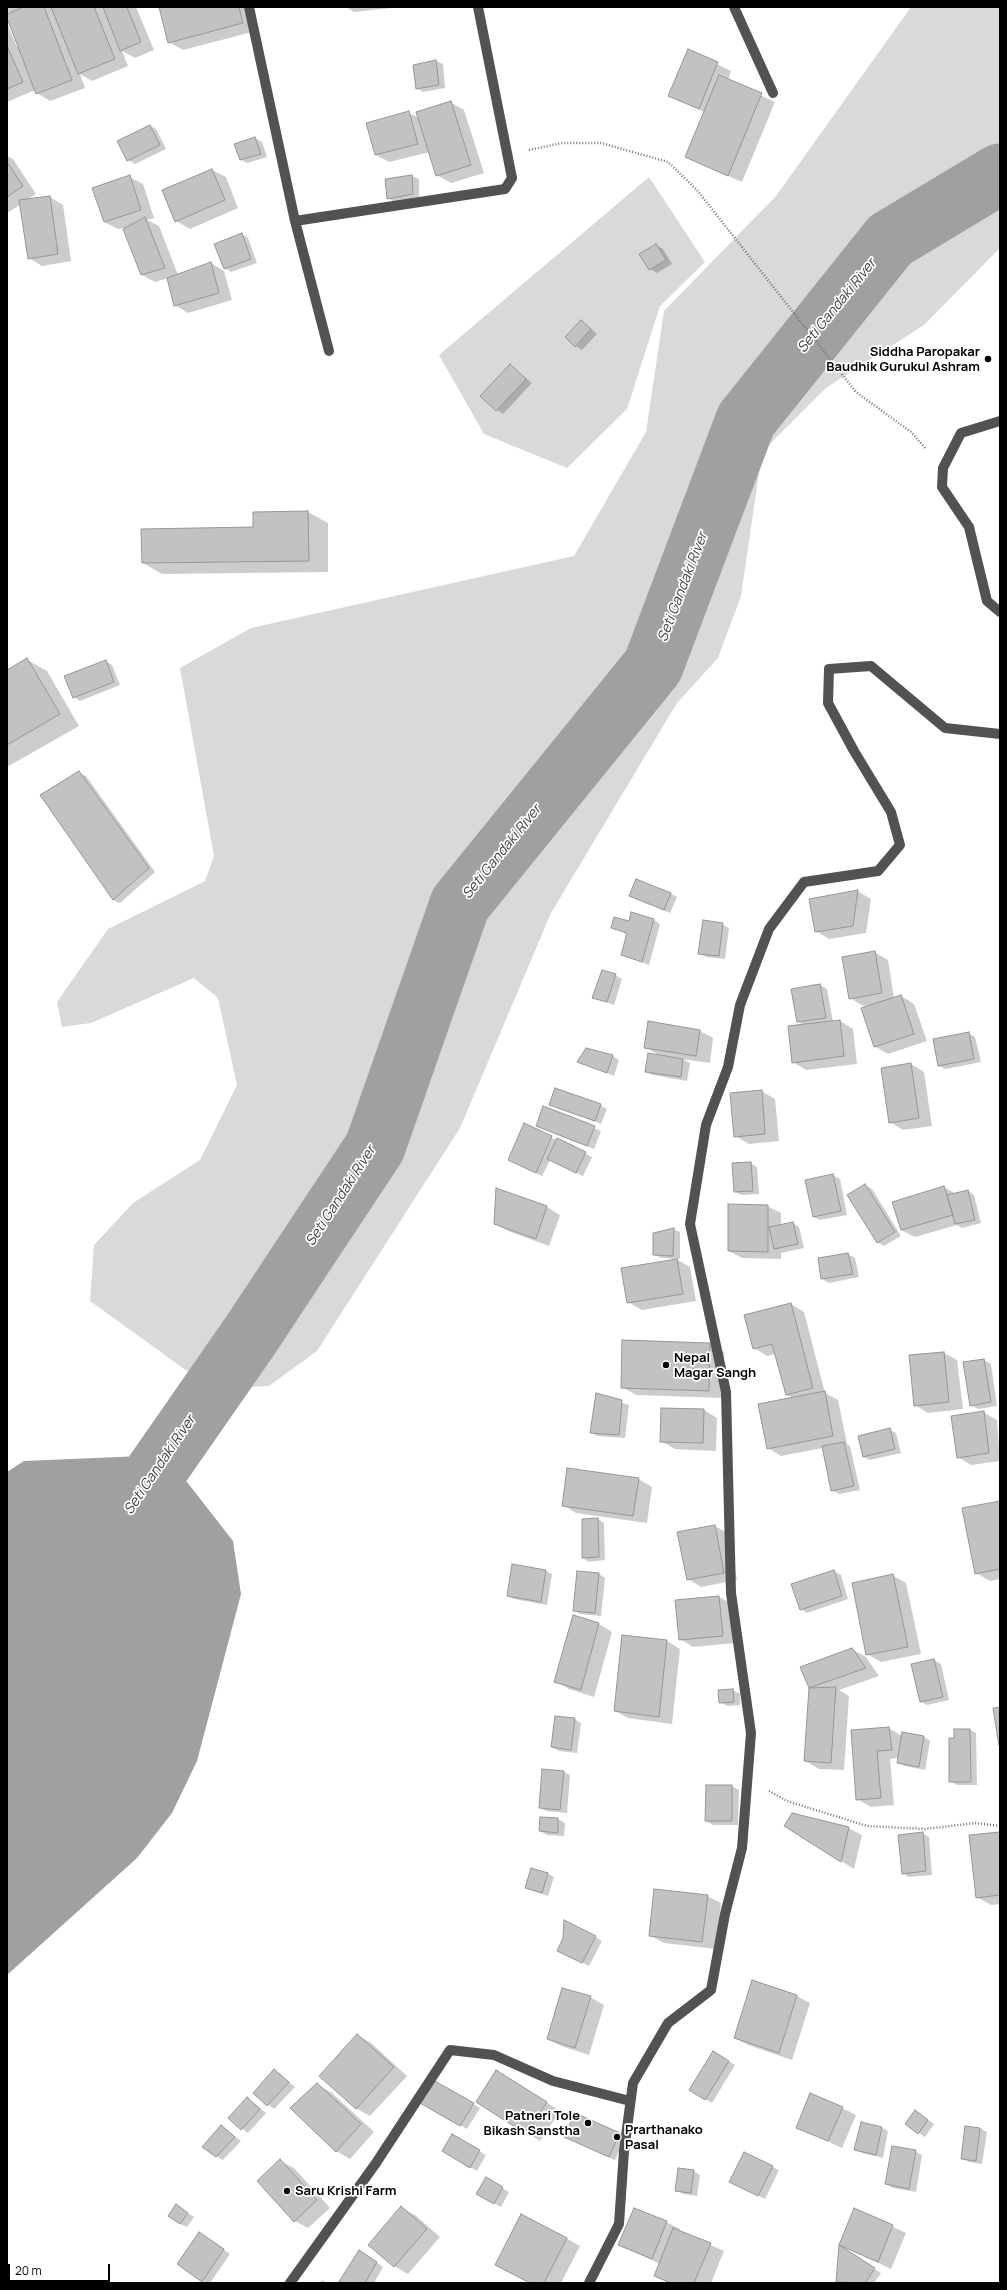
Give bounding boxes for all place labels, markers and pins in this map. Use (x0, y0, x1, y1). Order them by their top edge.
place label: Siddha Paropakar Baudhik Gurukul Ashram (826, 344, 980, 375)
marker: Siddha Paropakar Baudhik Gurukul Ashram (983, 354, 993, 364)
place label: Nepal Magar Sangh (674, 1350, 756, 1381)
marker: Nepal Magar Sangh (661, 1360, 671, 1370)
place label: Patneri Tole Bikash Sanstha (483, 2108, 580, 2139)
marker: Patneri Tole Bikash Sanstha (583, 2118, 593, 2128)
place label: Prarthanako Pasal (625, 2122, 703, 2153)
marker: Prarthanako Pasal (612, 2132, 622, 2142)
place label: Saru Krishi Farm (295, 2183, 397, 2199)
marker: Saru Krishi Farm (282, 2186, 292, 2196)

